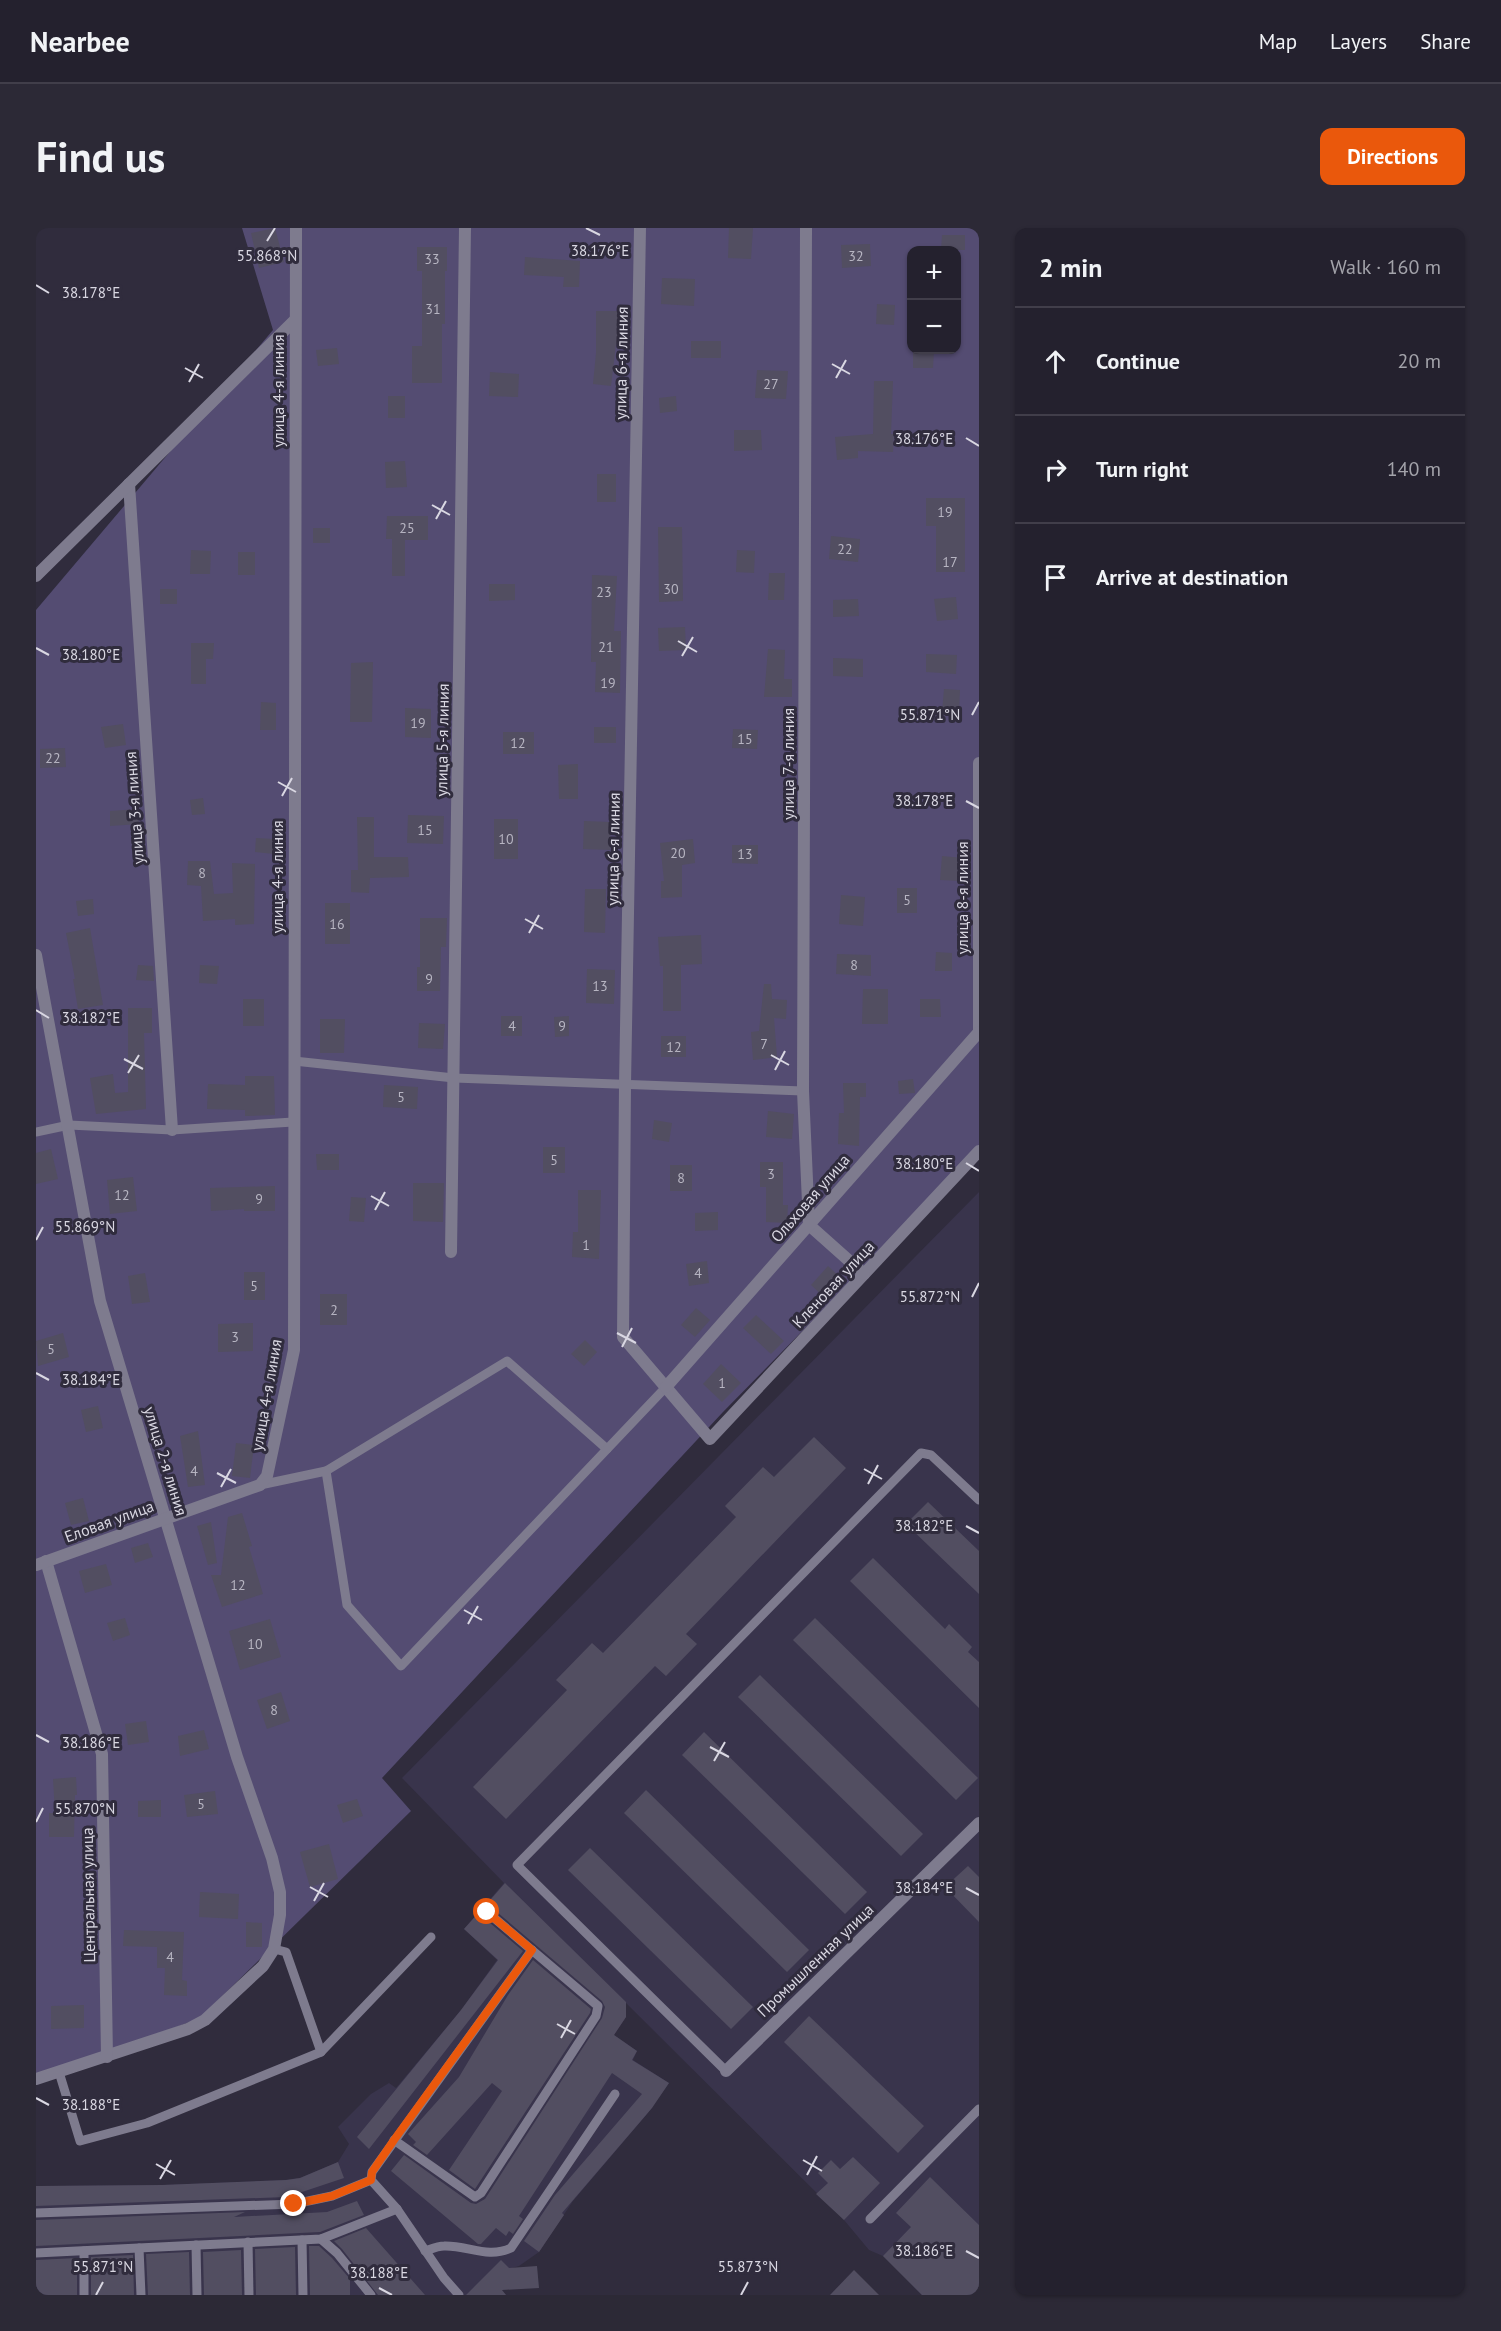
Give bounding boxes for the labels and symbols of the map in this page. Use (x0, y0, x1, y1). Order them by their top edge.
text: 38.176°E (571, 241, 629, 260)
text: 55.868°N (237, 246, 297, 265)
house number: 32 (848, 247, 864, 265)
house number: 33 (424, 250, 440, 268)
text: 38.178°E (62, 283, 120, 302)
house number: 31 (425, 300, 441, 318)
street label: улица 6-я линия (610, 306, 632, 420)
street label: улица 4-я линия (268, 334, 288, 448)
house number: 27 (763, 375, 779, 393)
text: 38.176°E (895, 429, 953, 448)
house number: 19 (937, 503, 953, 521)
house number: 25 (399, 519, 415, 537)
house number: 22 (837, 540, 853, 558)
house number: 17 (942, 553, 958, 571)
house number: 30 (663, 580, 679, 598)
house number: 23 (596, 583, 612, 601)
house number: 21 (598, 638, 614, 656)
text: 38.180°E (62, 645, 120, 664)
house number: 19 (600, 674, 616, 692)
street label: улица 5-я линия (431, 683, 453, 797)
text: 55.871°N (900, 705, 960, 724)
street label: улица 7-я линия (778, 708, 798, 820)
house number: 19 (410, 714, 426, 732)
house number: 15 (737, 730, 753, 748)
house number: 12 (510, 734, 526, 752)
house number: 22 (45, 749, 61, 767)
street label: улица 3-я линия (120, 751, 148, 865)
text: 38.178°E (895, 791, 953, 810)
street label: улица 6-я линия (602, 792, 624, 906)
street label: улица 4-я линия (267, 820, 287, 934)
house number: 15 (417, 821, 433, 839)
house number: 10 (498, 830, 514, 848)
street label: улица 8-я линия (952, 841, 972, 955)
house number: 20 (670, 844, 686, 862)
house number: 13 (737, 845, 753, 863)
house number: 8 (198, 864, 206, 882)
house number: 5 (903, 891, 911, 909)
house number: 16 (329, 915, 345, 933)
house number: 8 (850, 956, 858, 974)
house number: 9 (425, 970, 433, 988)
house number: 13 (592, 977, 608, 995)
text: 38.182°E (62, 1008, 120, 1027)
house number: 4 (508, 1017, 516, 1035)
house number: 9 (558, 1017, 566, 1035)
house number: 7 (760, 1035, 768, 1053)
house number: 12 (666, 1038, 682, 1056)
house number: 5 (397, 1088, 405, 1106)
street label: Ольховая улица (766, 1150, 854, 1246)
house number: 5 (550, 1151, 558, 1169)
text: 38.180°E (895, 1154, 953, 1173)
house number: 3 (767, 1165, 775, 1183)
house number: 8 (677, 1169, 685, 1187)
house number: 12 (114, 1186, 130, 1204)
house number: 9 (255, 1190, 263, 1208)
text: 55.869°N (55, 1217, 115, 1236)
house number: 1 (582, 1236, 590, 1254)
street label: Кленовая улица (788, 1236, 878, 1332)
house number: 4 (694, 1264, 702, 1282)
house number: 5 (250, 1277, 258, 1295)
text: 55.872°N (900, 1287, 960, 1306)
house number: 2 (330, 1301, 338, 1319)
house number: 3 (231, 1328, 239, 1346)
street label: улица 4-я линия (246, 1338, 286, 1452)
house number: 5 (47, 1340, 55, 1358)
text: 38.184°E (62, 1370, 120, 1389)
house number: 1 (718, 1374, 726, 1392)
street label: улица 2-я линия (140, 1404, 192, 1518)
house number: 4 (190, 1462, 198, 1480)
street label: Еловая улица (62, 1496, 156, 1546)
text: 38.182°E (895, 1516, 953, 1535)
house number: 12 (230, 1576, 246, 1594)
house number: 10 (247, 1635, 263, 1653)
house number: 8 (270, 1701, 278, 1719)
text: 38.186°E (62, 1733, 120, 1752)
house number: 5 (197, 1795, 205, 1813)
text: 55.870°N (55, 1799, 115, 1818)
street label: Центральная улица (77, 1827, 99, 1963)
text: 38.184°E (895, 1878, 953, 1897)
route start (473, 1898, 499, 1924)
street label: Промышленная улица (753, 1899, 877, 2021)
house number: 4 (166, 1948, 174, 1966)
text: 38.188°E (62, 2095, 120, 2114)
route end (280, 2190, 306, 2216)
text: 38.186°E (895, 2241, 953, 2260)
text: 55.871°N (73, 2257, 133, 2276)
text: 55.873°N (718, 2257, 778, 2276)
text: 38.188°E (350, 2263, 408, 2282)

